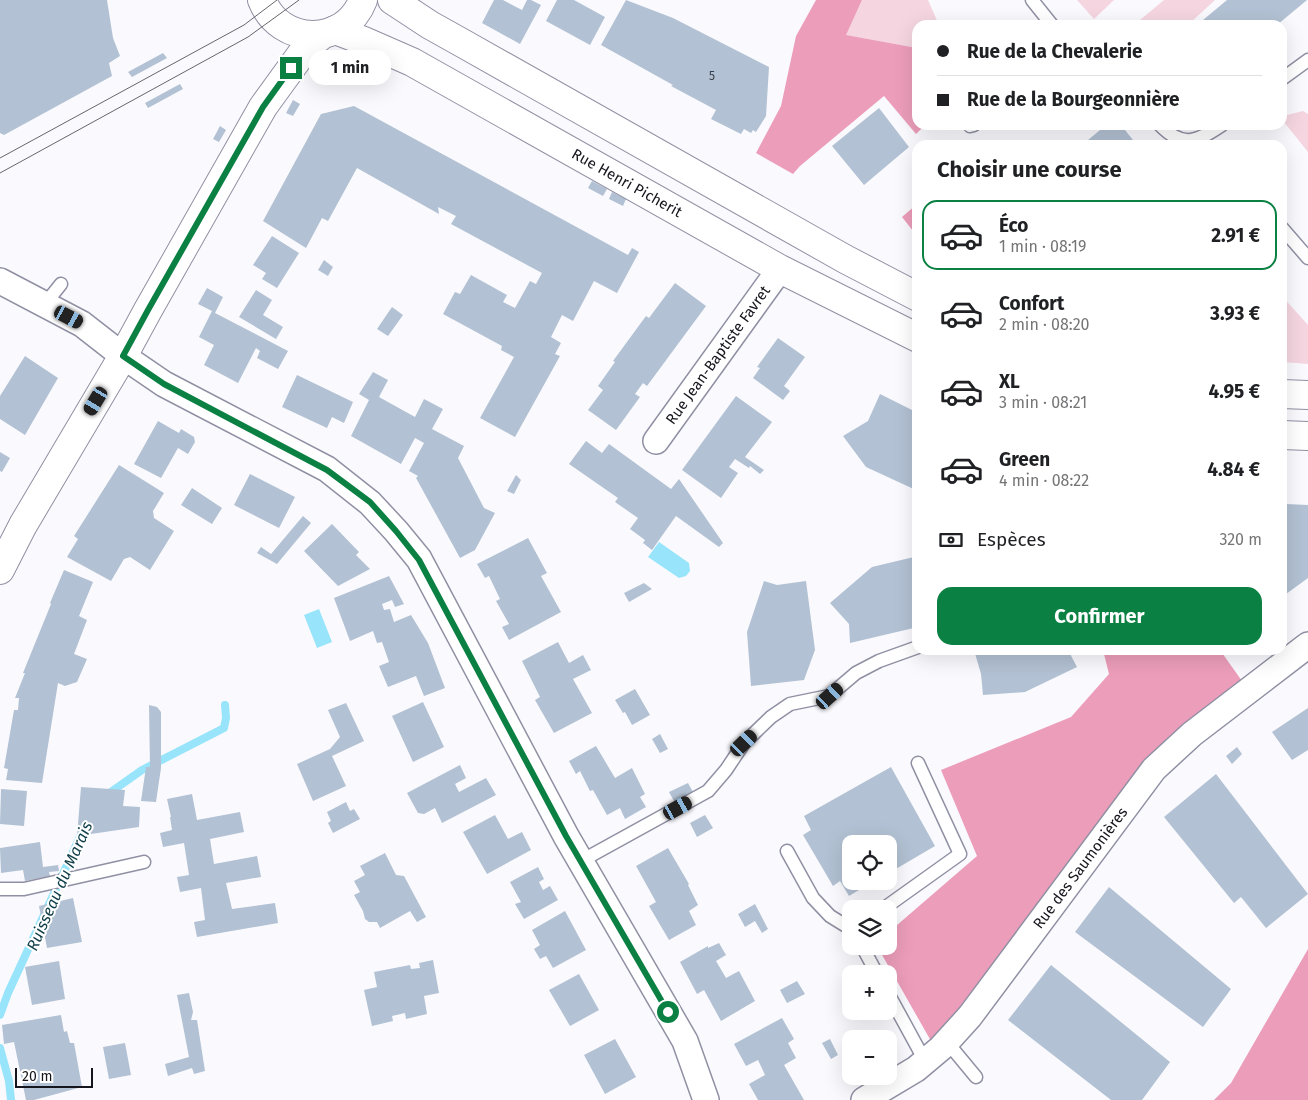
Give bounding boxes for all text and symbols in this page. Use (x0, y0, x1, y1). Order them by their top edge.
text: Rue de la Chevalerie (967, 40, 1143, 63)
callout: 1 min (308, 50, 391, 86)
route end (280, 57, 302, 79)
text: 1 min (331, 58, 369, 77)
house number: 5 (709, 69, 715, 83)
text: Rue de la Bourgeonnière (967, 88, 1179, 111)
street label: Rue Henri Picherit (569, 145, 686, 221)
text: Choisir une course (937, 156, 1122, 183)
icon: car (939, 213, 984, 258)
text: Éco (999, 214, 1028, 237)
text: 2.91 € (1211, 224, 1260, 247)
text: 1 min · 08:19 (999, 237, 1086, 256)
street label: Rue Jean-Baptiste Favret (662, 282, 774, 428)
icon: car (939, 291, 984, 336)
text: Confort (999, 292, 1064, 315)
text: 3.93 € (1210, 302, 1260, 325)
car (52, 303, 85, 331)
text: 2 min · 08:20 (999, 315, 1090, 334)
icon: car (939, 369, 984, 414)
text: XL (999, 370, 1020, 393)
text: 4.95 € (1209, 380, 1260, 403)
car (81, 384, 110, 418)
text: 3 min · 08:21 (999, 393, 1087, 412)
icon: car (939, 447, 984, 492)
text: Green (999, 448, 1050, 471)
text: 4.84 € (1207, 458, 1260, 481)
text: 4 min · 08:22 (999, 471, 1089, 490)
icon: cash (937, 526, 965, 554)
text: Espèces (977, 528, 1046, 551)
text: 320 m (1219, 530, 1262, 549)
button: Confirmer (937, 587, 1262, 645)
car (813, 680, 846, 712)
car (727, 727, 760, 759)
car (661, 794, 694, 822)
street label: Rue des Saumonières (1029, 804, 1131, 932)
water label: Ruisseau du Marais (22, 819, 96, 954)
map controls (842, 835, 897, 1085)
button: locate (842, 835, 897, 890)
button: layers (842, 900, 897, 955)
button: + (842, 965, 897, 1020)
route start (657, 1001, 679, 1023)
button: − (842, 1030, 897, 1085)
scale bar (15, 1065, 92, 1088)
text: 20 m (22, 1068, 52, 1085)

